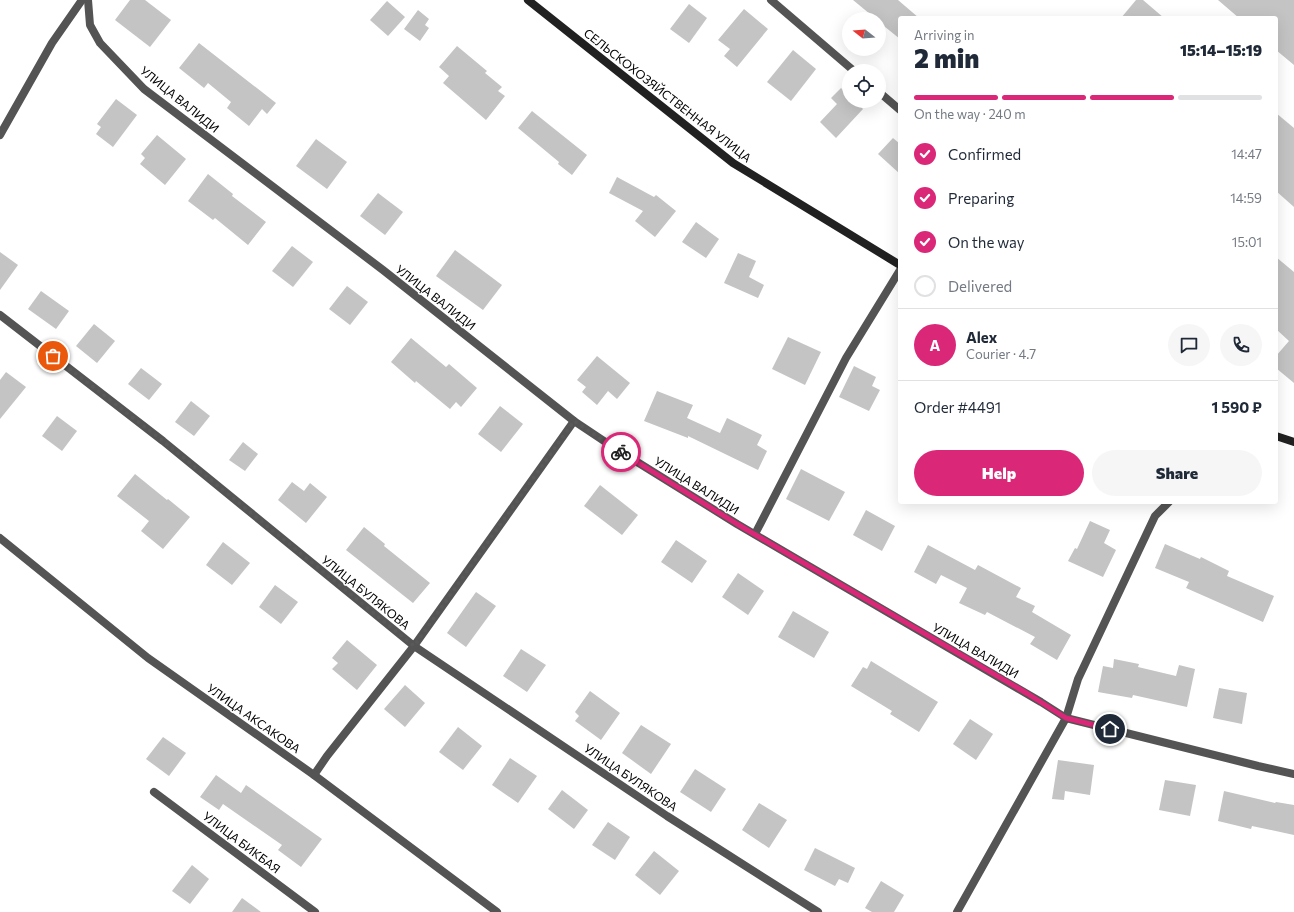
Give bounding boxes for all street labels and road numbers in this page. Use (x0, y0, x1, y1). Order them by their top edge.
street label: СЕЛЬСКОХОЗЯЙСТВЕННАЯ УЛИЦА (582, 25, 754, 165)
street label: УЛИЦА ВАЛИДИ (138, 63, 222, 135)
street label: УЛИЦА ВАЛИДИ (393, 262, 479, 332)
street label: УЛИЦА ВАЛИДИ (652, 453, 742, 517)
street label: УЛИЦА БУЛЯКОВА (319, 552, 413, 632)
street label: УЛИЦА ВАЛИДИ (930, 620, 1022, 680)
street label: УЛИЦА АКСАКОВА (205, 681, 303, 755)
street label: УЛИЦА БУЛЯКОВА (582, 741, 680, 813)
street label: УЛИЦА БИКБАЯ (201, 808, 283, 876)

